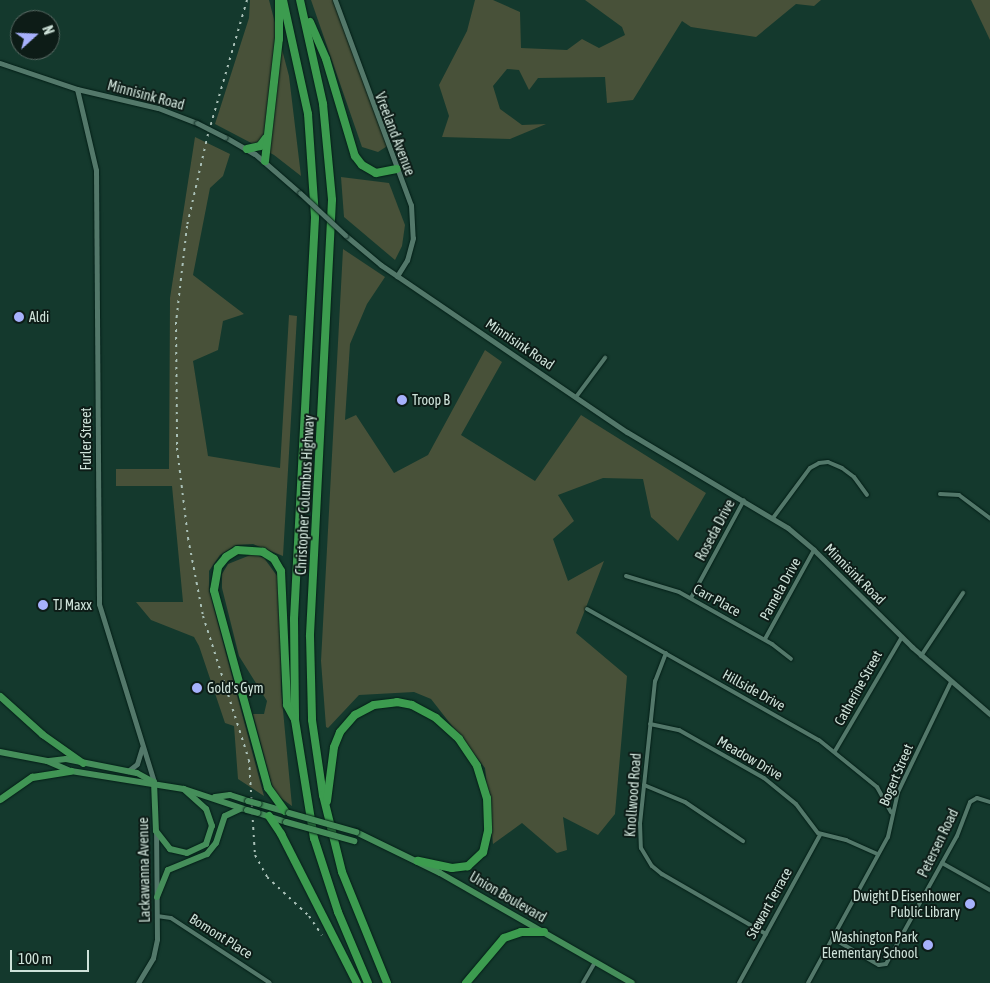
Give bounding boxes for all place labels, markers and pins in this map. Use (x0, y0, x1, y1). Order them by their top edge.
place label: Aldi (29, 309, 49, 325)
marker: Aldi (13, 311, 25, 323)
place label: Troop B (412, 392, 450, 408)
marker: Troop B (396, 394, 408, 406)
place label: TJ Maxx (53, 597, 92, 613)
marker: TJ Maxx (37, 599, 49, 611)
place label: Gold's Gym (207, 680, 264, 696)
marker: Gold's Gym (191, 682, 203, 694)
place label: Dwight D Eisenhower Public Library (853, 888, 960, 920)
marker: Dwight D Eisenhower Public Library (964, 898, 976, 910)
place label: Washington Park Elementary School (822, 929, 918, 962)
marker: Washington Park Elementary School (922, 939, 934, 951)

